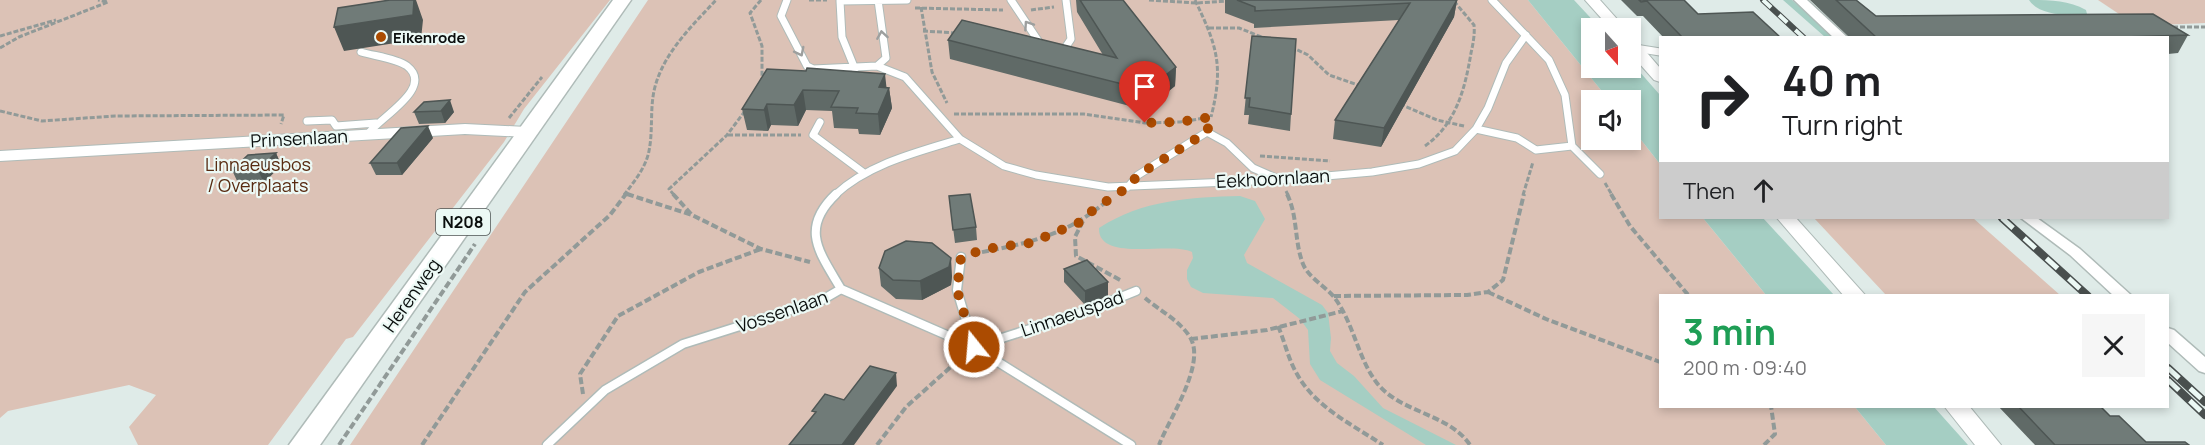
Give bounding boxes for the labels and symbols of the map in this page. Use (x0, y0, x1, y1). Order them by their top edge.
north arrow (1581, 18, 1641, 78)
one-way arrow (1024, 21, 1035, 32)
place label: Eikenrode (393, 27, 465, 48)
marker: Eikenrode (374, 30, 388, 44)
one-way arrow (876, 31, 889, 41)
one-way arrow (793, 46, 804, 56)
pin (1119, 61, 1170, 123)
street label: Prinsenlaan (250, 123, 348, 153)
park label: Linnaeusbos / Overplaats (205, 152, 311, 197)
street label: Eekhoornlaan (1216, 163, 1330, 193)
road number: N208 (436, 209, 490, 235)
street label: Herenweg (377, 253, 445, 337)
street label: Vossenlaan (733, 284, 831, 338)
street label: Linnaeuspad (1018, 284, 1126, 342)
position arrow (942, 315, 1006, 379)

